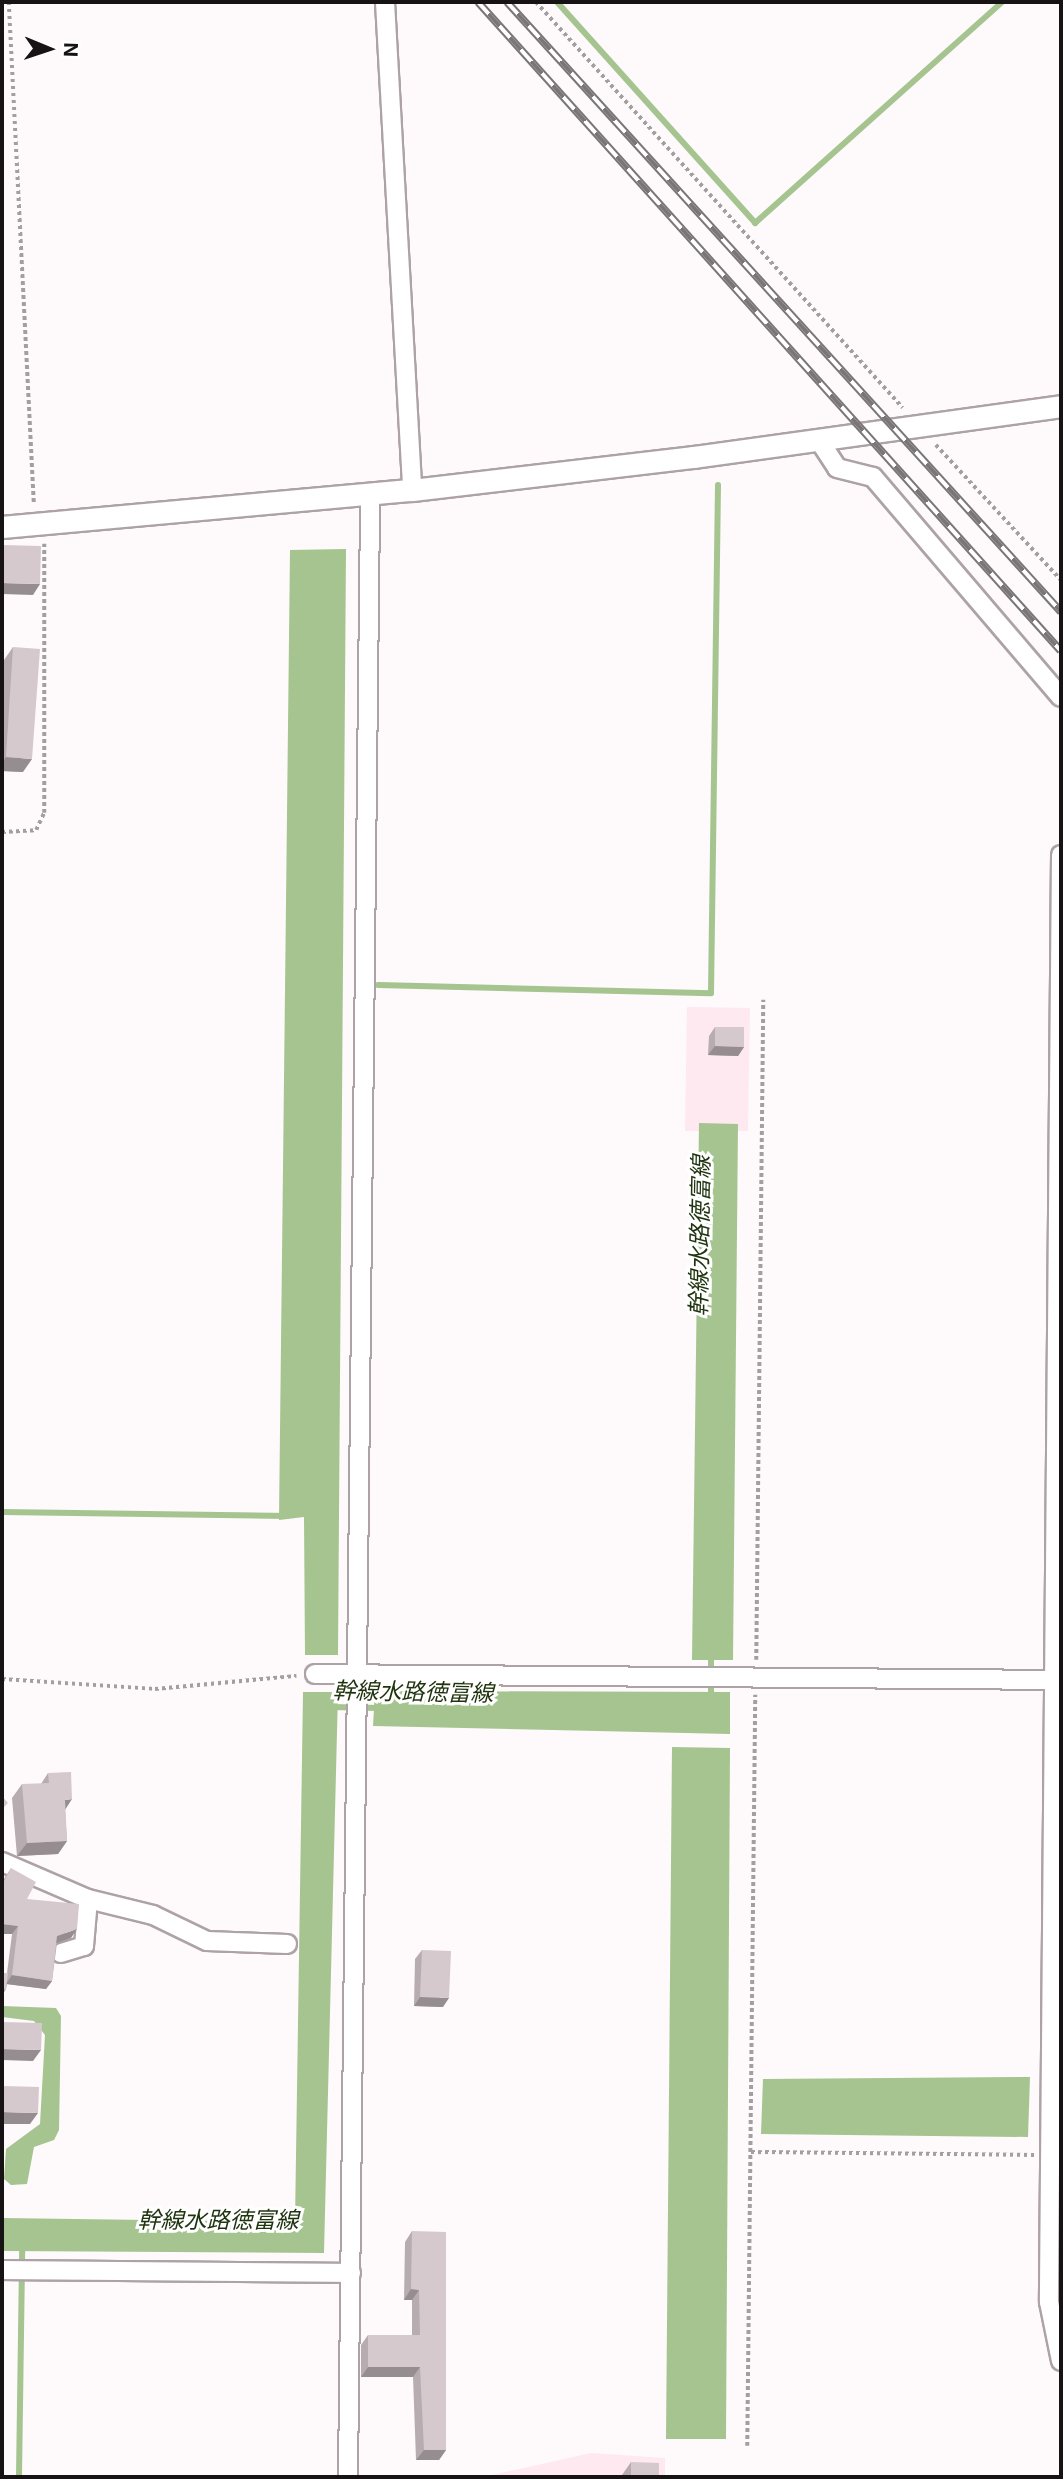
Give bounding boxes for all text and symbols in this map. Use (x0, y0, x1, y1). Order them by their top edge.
north arrow (14, 14, 84, 84)
text: N (59, 42, 82, 57)
water label: 幹線水路徳富線 (685, 1155, 715, 1317)
water label: 幹線水路徳富線 (332, 1677, 494, 1707)
water label: 幹線水路徳富線 (138, 2206, 298, 2234)

